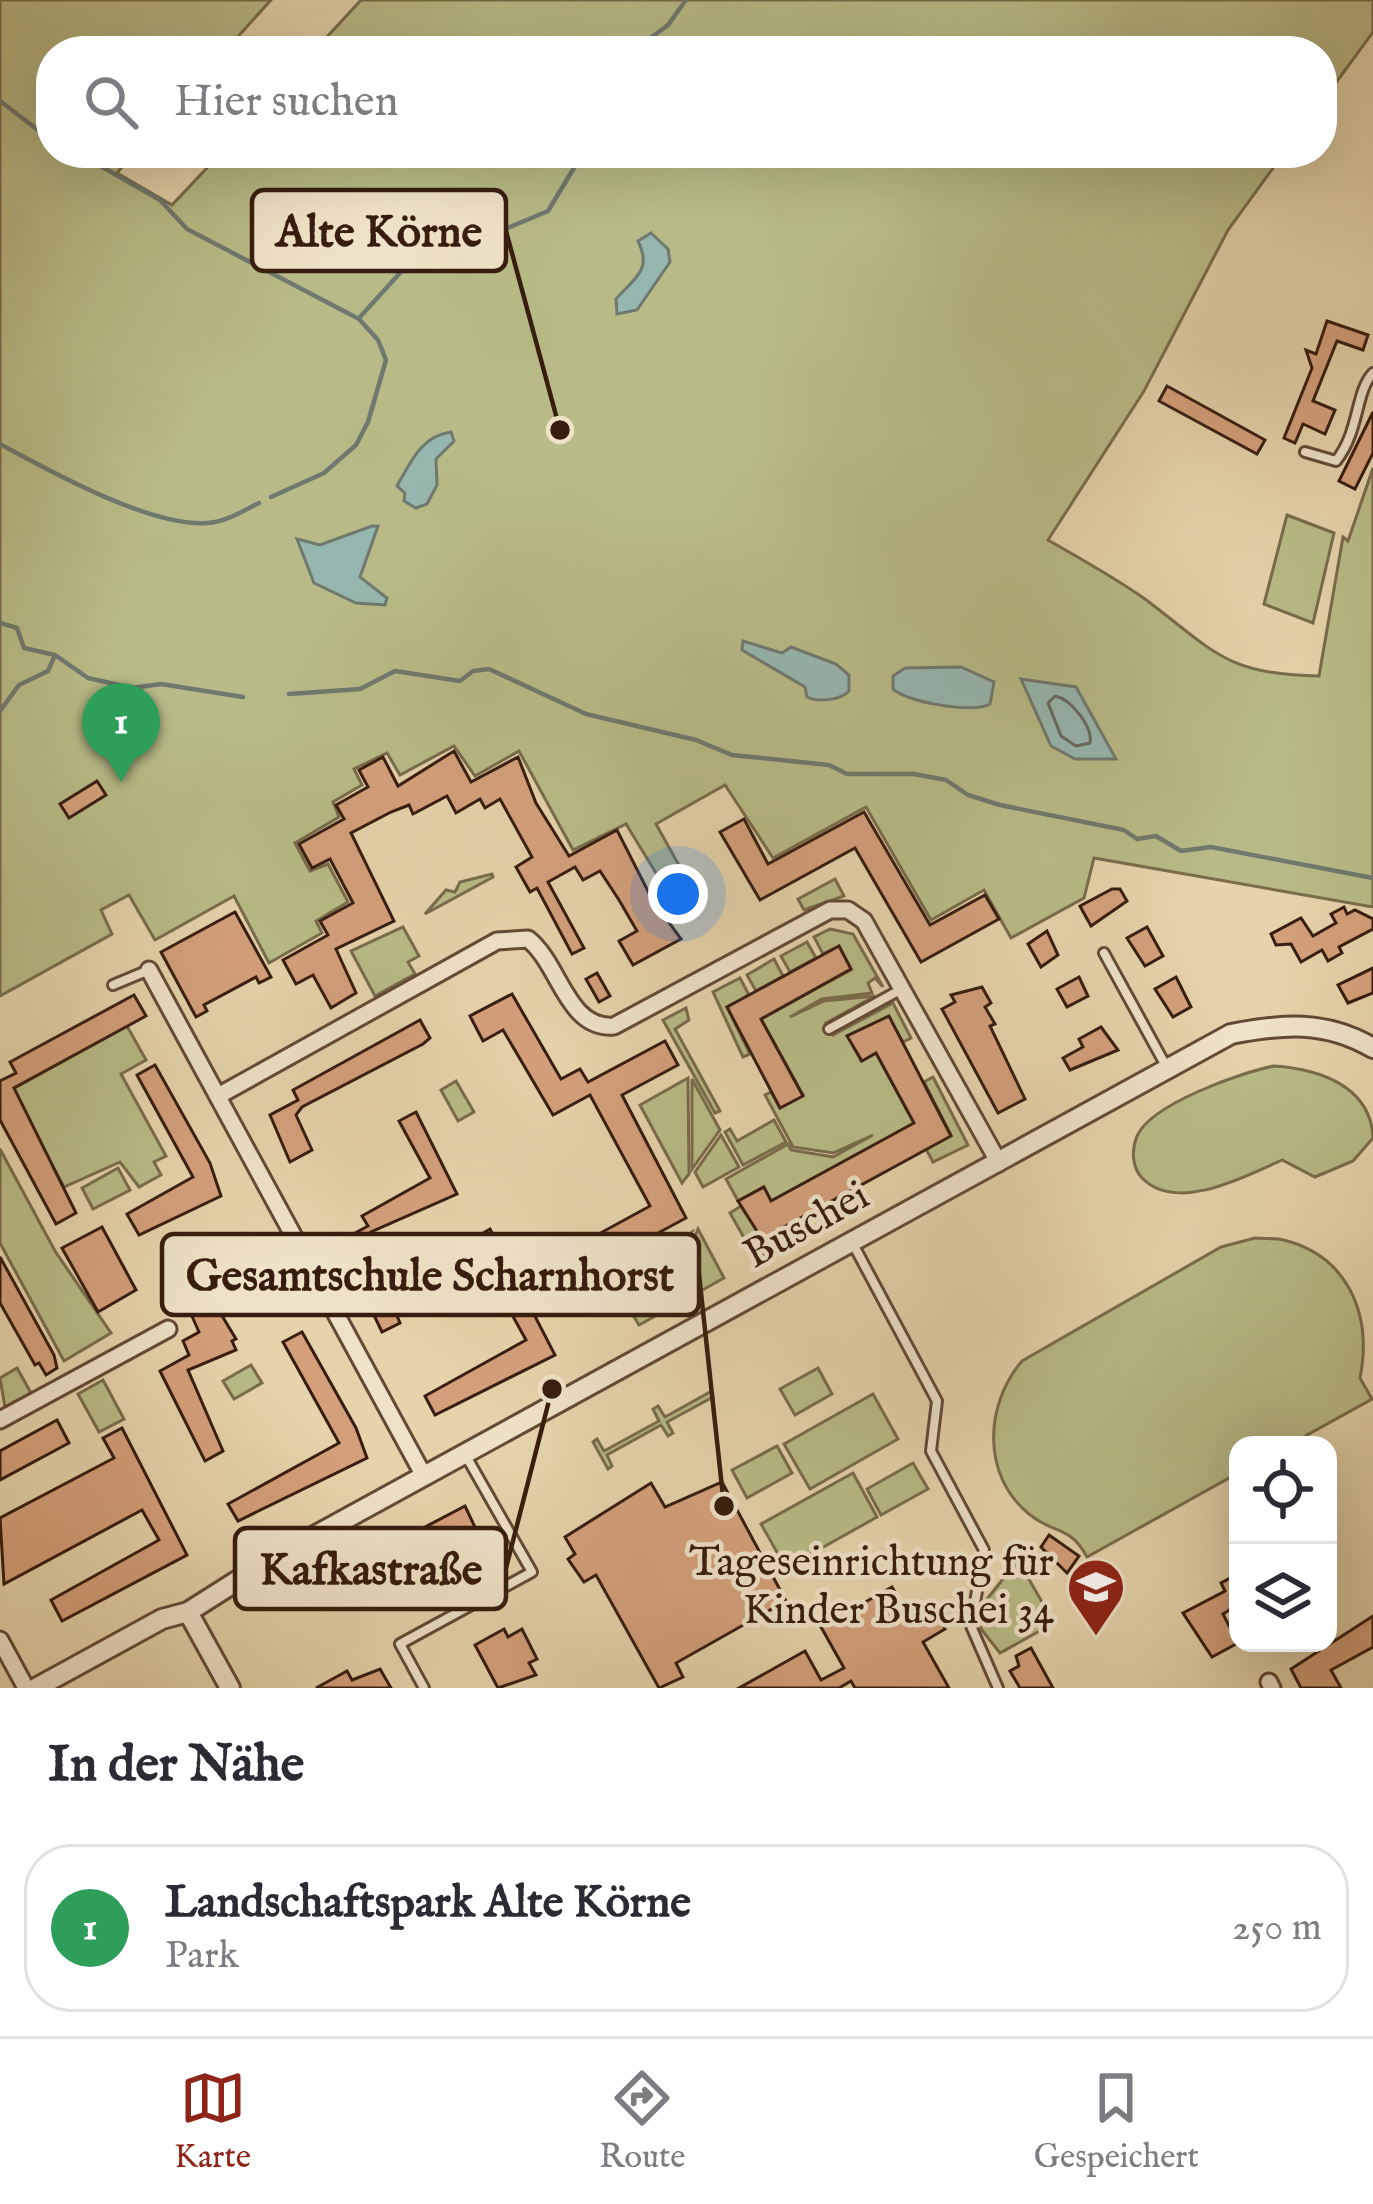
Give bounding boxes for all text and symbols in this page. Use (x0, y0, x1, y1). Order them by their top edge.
search box (36, 36, 1337, 168)
icon: search (78, 69, 144, 135)
text: Hier suchen (174, 74, 398, 131)
callout: Alte Körne (252, 190, 506, 271)
text: Alte Körne (274, 205, 482, 262)
pin: 1 (82, 683, 160, 782)
your location (648, 864, 708, 924)
street label: Buschei (735, 1170, 879, 1282)
callout: Gesamtschule Scharnhorst (162, 1234, 699, 1315)
text: Gesamtschule Scharnhorst (186, 1249, 675, 1306)
map controls (1229, 1436, 1337, 1652)
button: locate (1229, 1436, 1337, 1544)
callout: Kafkastraße (235, 1528, 506, 1609)
place label: Tageseinrichtung für Kinder Buschei 34 (689, 1537, 1054, 1638)
text: Kafkastraße (260, 1543, 483, 1600)
button: layers (1229, 1544, 1337, 1652)
school or university icon: Tageseinrichtung für Kinder Buschei 34 (1065, 1556, 1127, 1638)
text: In der Nähe (48, 1734, 304, 1799)
text: Landschaftspark Alte Körne (165, 1875, 691, 1932)
text: 1 (83, 1904, 97, 1953)
text: 250 m (1232, 1904, 1322, 1953)
text: Park (165, 1932, 239, 1981)
tab: Karte (174, 2065, 251, 2179)
tab: Route (599, 2065, 685, 2179)
tab: Gespeichert (1034, 2065, 1199, 2179)

